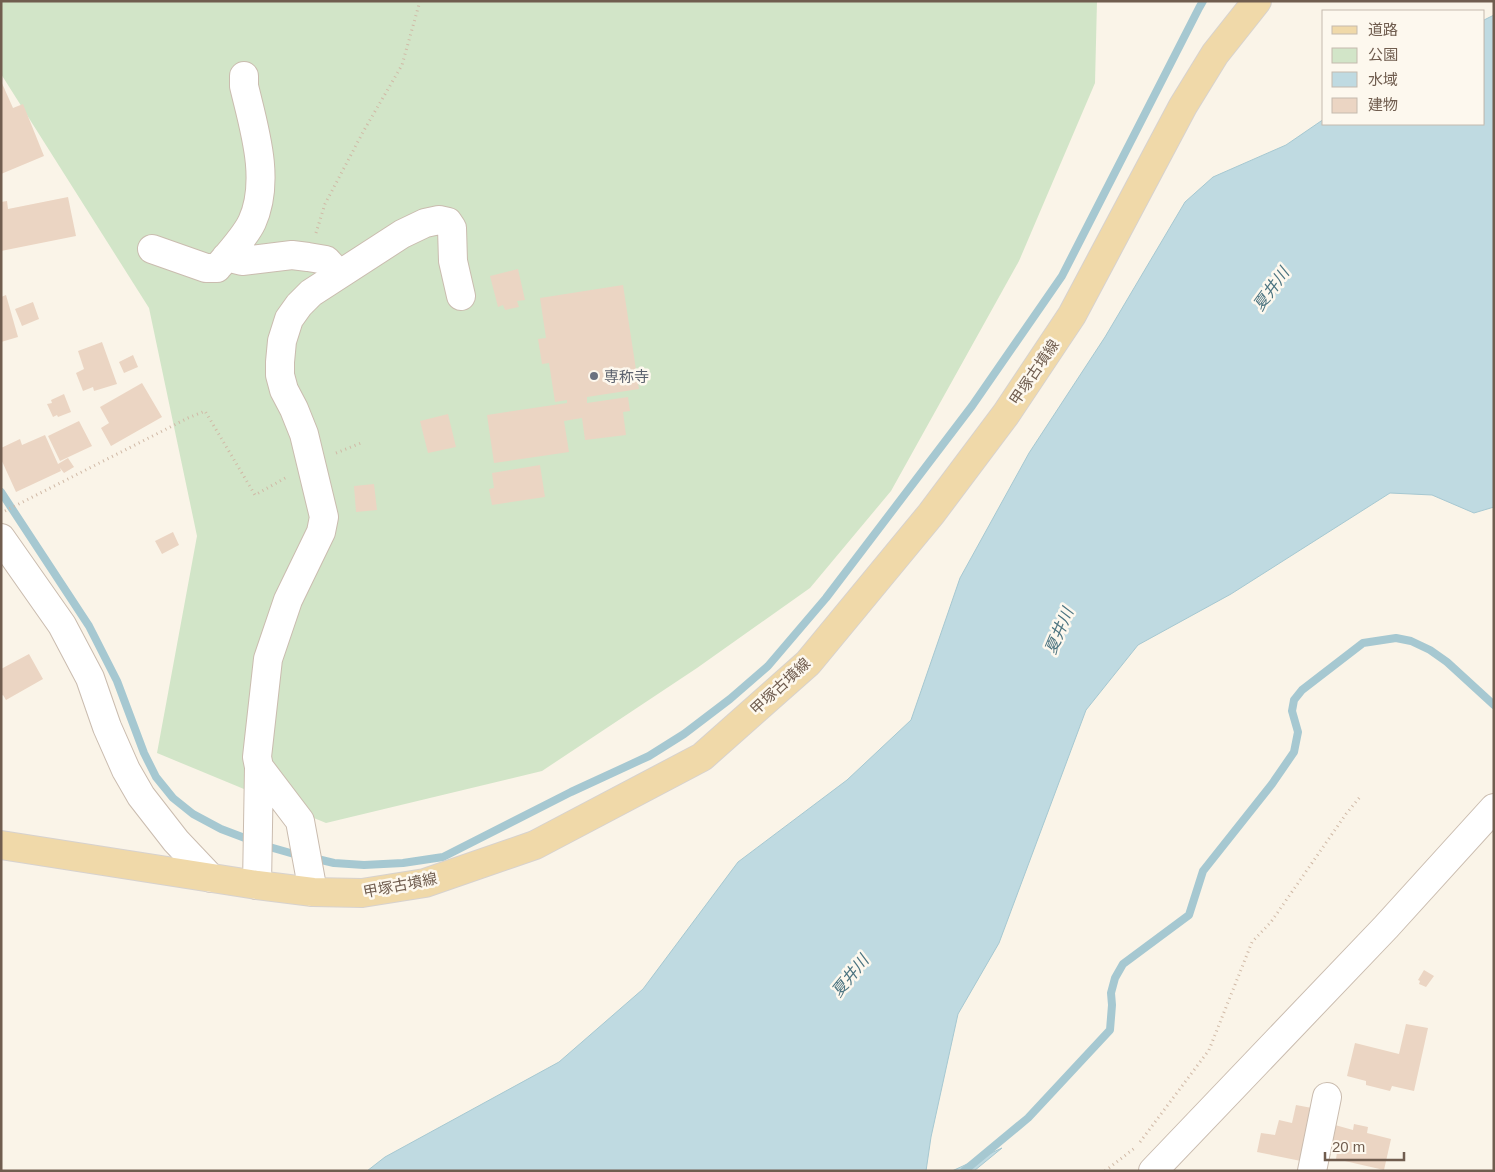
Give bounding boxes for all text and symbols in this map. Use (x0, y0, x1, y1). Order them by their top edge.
legend (1322, 10, 1485, 125)
text: 道路 (1368, 21, 1398, 38)
text: 公園 (1368, 46, 1398, 63)
text: 水域 (1368, 71, 1398, 88)
text: 建物 (1368, 96, 1398, 113)
water label: 夏井川 (1250, 263, 1293, 313)
street label: 甲塚古墳線 (1006, 336, 1062, 408)
place label: 専称寺 (604, 368, 649, 385)
marker: 専称寺 (588, 370, 600, 382)
water label: 夏井川 (1042, 604, 1077, 656)
street label: 甲塚古墳線 (747, 654, 813, 718)
street label: 甲塚古墳線 (362, 869, 438, 901)
water label: 夏井川 (828, 950, 873, 1000)
scale bar (1325, 1130, 1404, 1162)
text: 20 m (1332, 1138, 1365, 1155)

